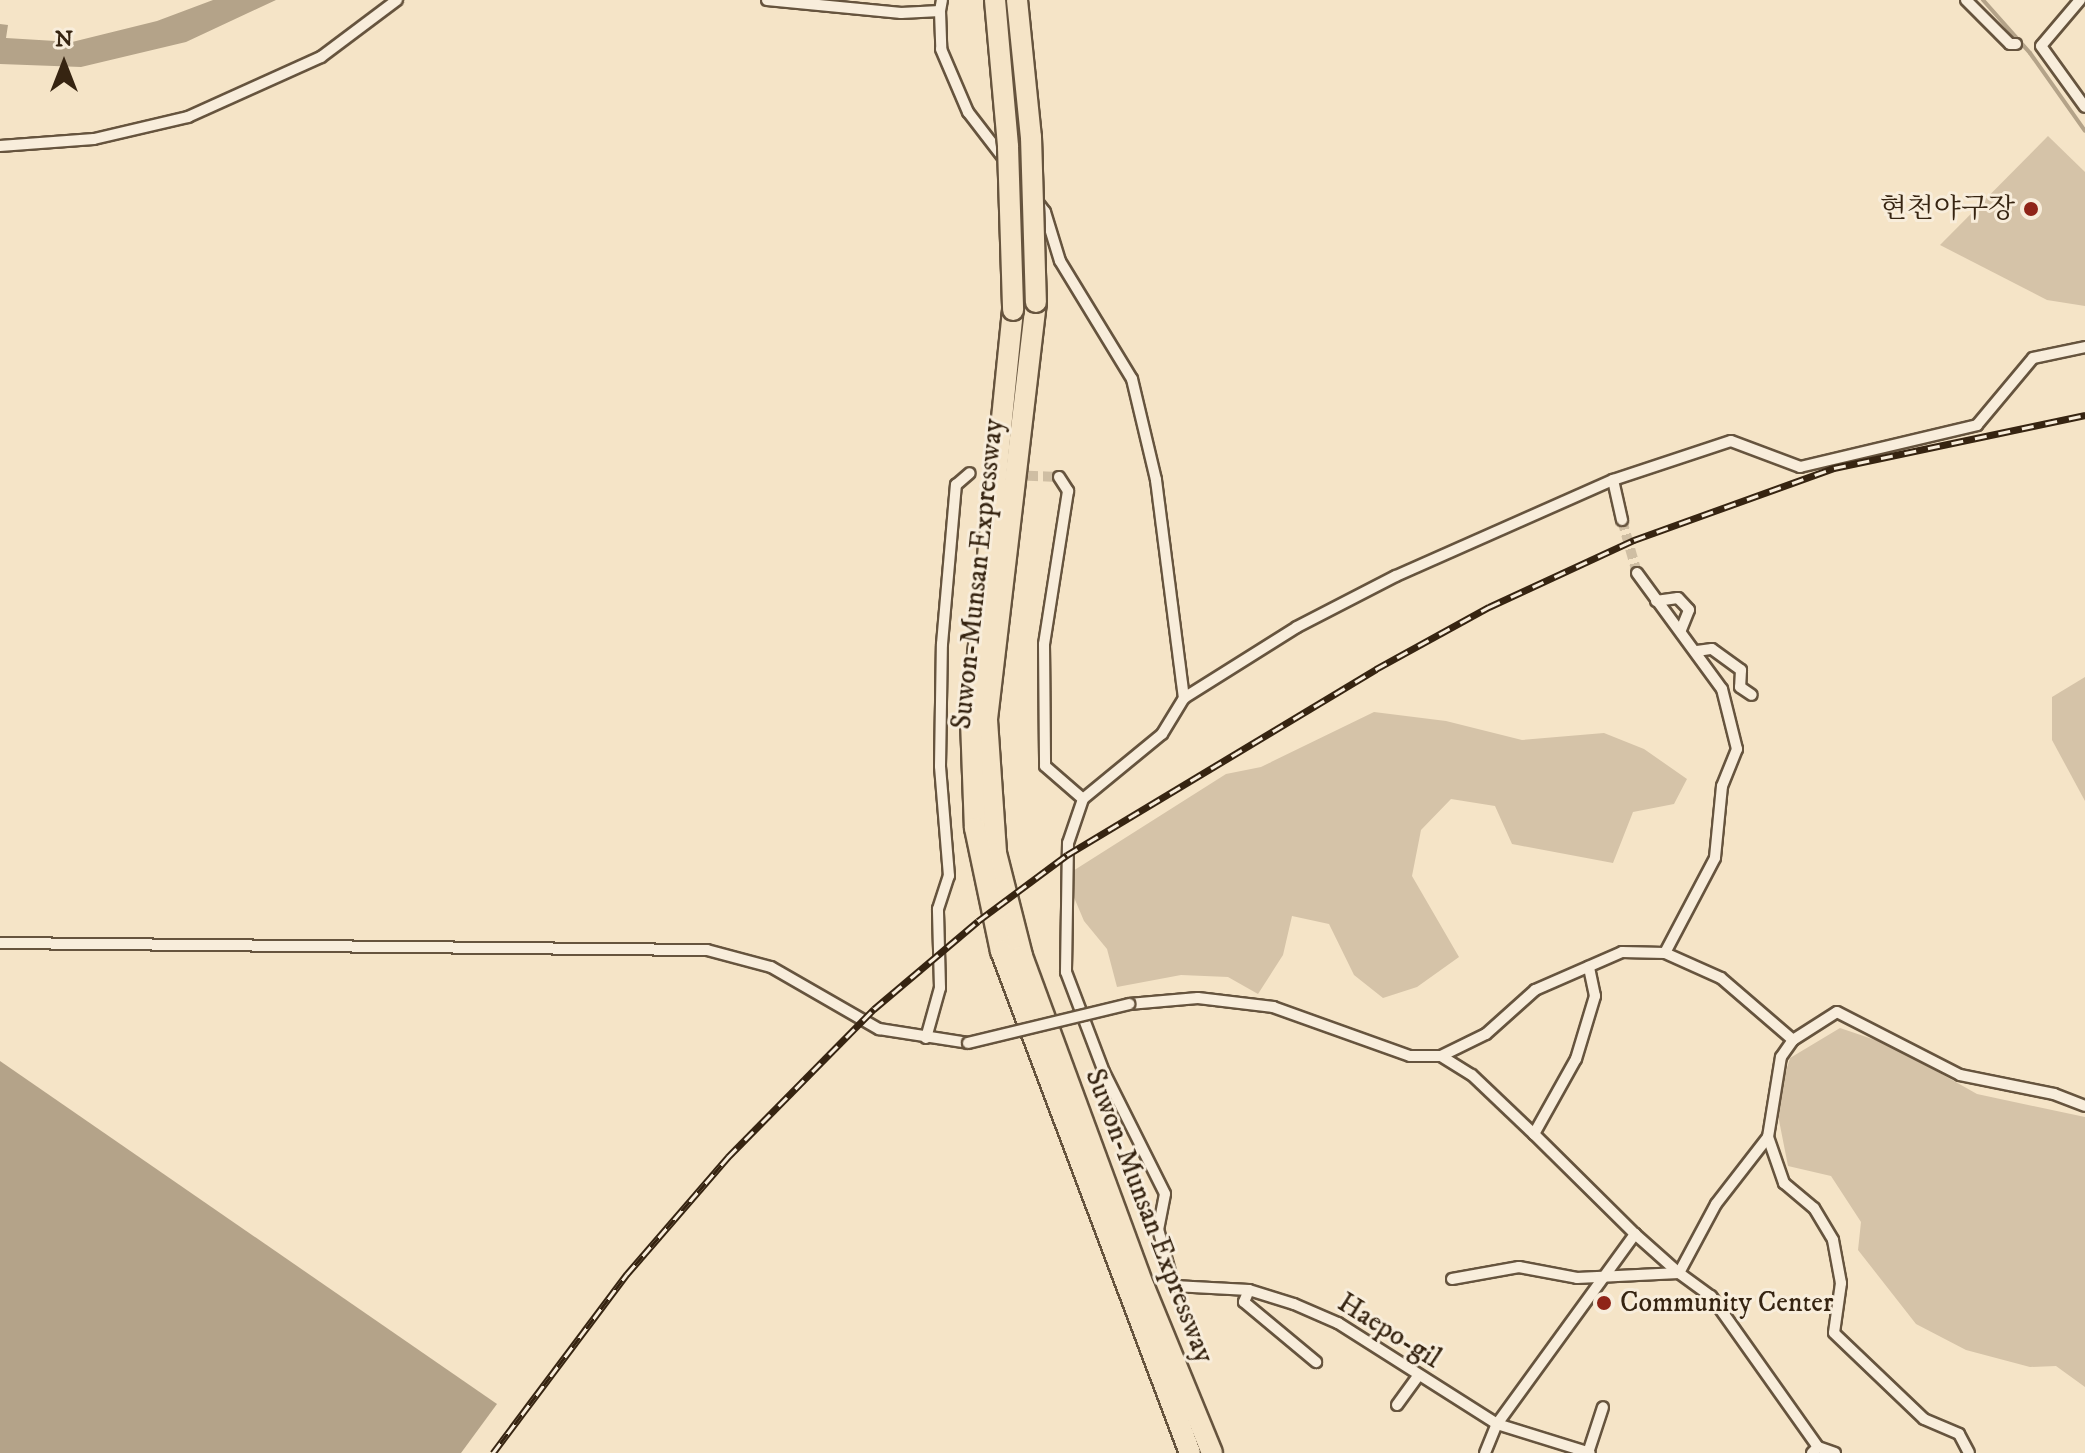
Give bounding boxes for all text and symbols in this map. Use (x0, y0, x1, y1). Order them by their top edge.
north arrow (24, 24, 104, 104)
text: N (55, 26, 73, 53)
place label: 현천야구장 (1880, 192, 2015, 226)
marker: 현천야구장 (2022, 200, 2040, 218)
street label: Suwon-Munsan Expressway (945, 417, 1011, 731)
street label: Suwon-Munsan Expressway (1077, 1064, 1221, 1368)
street label: Haepo-gil (1331, 1286, 1447, 1376)
place label: Community Center (1620, 1286, 1833, 1320)
marker: Community Center (1595, 1294, 1613, 1312)

